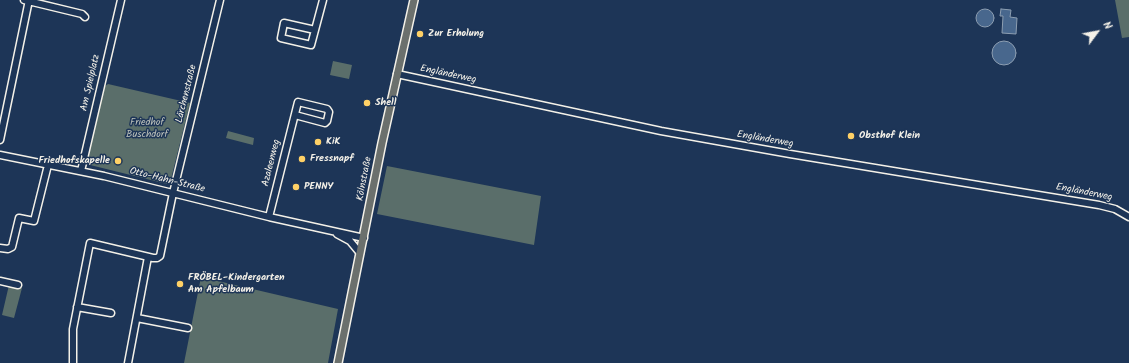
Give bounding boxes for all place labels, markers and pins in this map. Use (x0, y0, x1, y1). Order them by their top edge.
place label: Zur Erholung (428, 28, 484, 40)
marker: Zur Erholung (415, 29, 425, 39)
place label: Shell (375, 97, 396, 109)
marker: Shell (362, 98, 372, 108)
place label: Obsthof Klein (859, 130, 920, 142)
marker: Obsthof Klein (846, 131, 856, 141)
place label: KiK (326, 136, 341, 148)
marker: KiK (313, 137, 323, 147)
place label: Fressnapf (310, 153, 354, 165)
marker: Fressnapf (297, 154, 307, 164)
place label: Friedhofskapelle (38, 155, 110, 167)
marker: Friedhofskapelle (113, 156, 123, 166)
place label: PENNY (304, 181, 333, 193)
marker: PENNY (291, 182, 301, 192)
place label: FRÖBEL-Kindergarten Am Apfelbaum (188, 272, 285, 296)
marker: FRÖBEL-Kindergarten Am Apfelbaum (175, 279, 185, 289)

